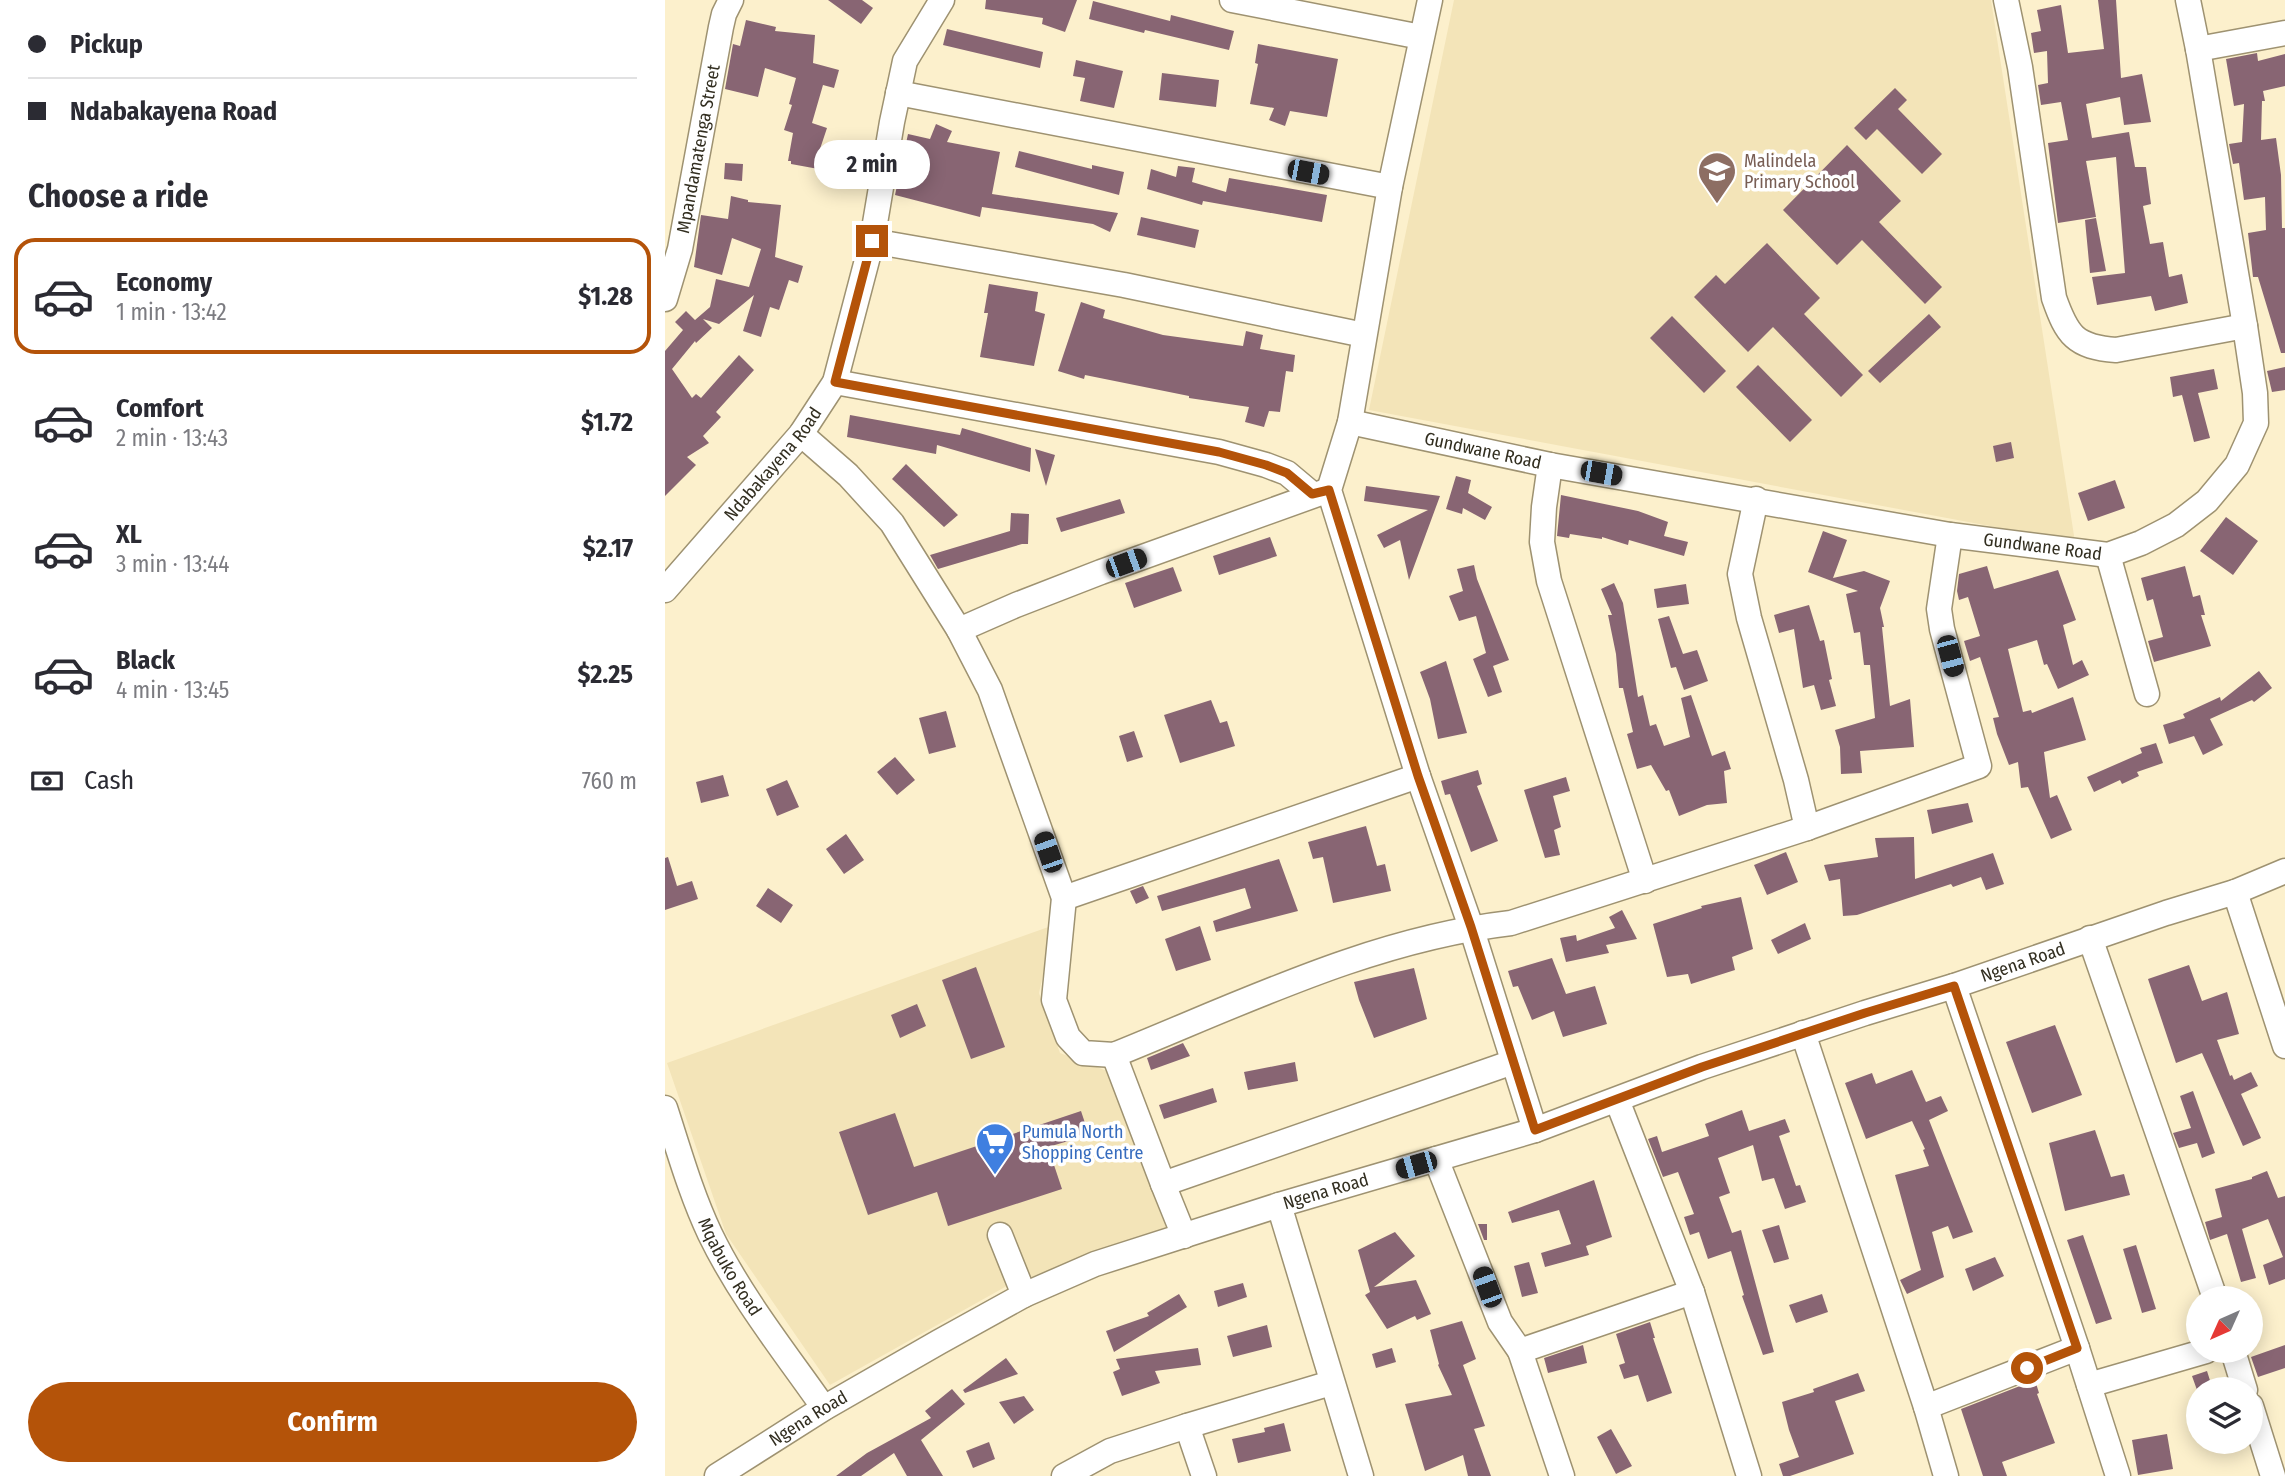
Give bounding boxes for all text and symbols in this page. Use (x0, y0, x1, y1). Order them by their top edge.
text: Pickup (70, 29, 143, 60)
street label: Mpandamatenga Street (672, 63, 725, 235)
text: Ndabakayena Road (70, 96, 277, 127)
callout: 2 min (814, 140, 930, 188)
text: 2 min (847, 150, 898, 178)
school or university icon: Malindela Primary School (1696, 150, 1738, 205)
place label: Malindela Primary School (1744, 150, 1855, 193)
car (1286, 158, 1331, 186)
text: Choose a ride (28, 177, 209, 215)
route end (856, 225, 888, 257)
icon: car (32, 265, 95, 328)
text: Economy (116, 267, 212, 298)
text: $1.28 (578, 281, 633, 312)
text: 1 min · 13:42 (116, 298, 227, 326)
icon: car (32, 391, 95, 454)
text: Comfort (116, 393, 204, 424)
street label: Ndabakayena Road (719, 403, 826, 525)
text: $1.72 (581, 407, 633, 438)
text: 2 min · 13:43 (116, 424, 228, 452)
street label: Gundwane Road (1422, 427, 1544, 474)
car (1579, 459, 1624, 487)
icon: car (32, 517, 95, 580)
text: XL (116, 519, 142, 550)
street label: Gundwane Road (1982, 528, 2103, 565)
text: $2.17 (583, 533, 633, 564)
car (1103, 546, 1150, 580)
text: 3 min · 13:44 (116, 550, 229, 578)
car (1935, 633, 1966, 679)
icon: car (32, 643, 95, 706)
text: Black (116, 645, 175, 676)
text: $2.25 (578, 659, 633, 690)
text: 4 min · 13:45 (116, 676, 229, 704)
icon: cash (28, 762, 66, 800)
text: Cash (84, 765, 134, 796)
text: 760 m (582, 767, 637, 795)
car (1032, 829, 1065, 875)
street label: Ngena Road (1978, 938, 2068, 987)
supermarket icon: Pumula North Shopping Centre (974, 1121, 1016, 1176)
place label: Pumula North Shopping Centre (1022, 1121, 1144, 1164)
car (1393, 1149, 1440, 1181)
street label: Ngena Road (1281, 1168, 1371, 1214)
street label: Mqabuko Road (693, 1214, 766, 1320)
car (1470, 1264, 1505, 1310)
north arrow (2186, 1286, 2263, 1363)
map controls (2186, 1286, 2263, 1454)
route start (2011, 1352, 2043, 1384)
button: layers (2186, 1377, 2263, 1454)
button: Confirm (28, 1382, 637, 1462)
street label: Ngena Road (765, 1386, 851, 1451)

